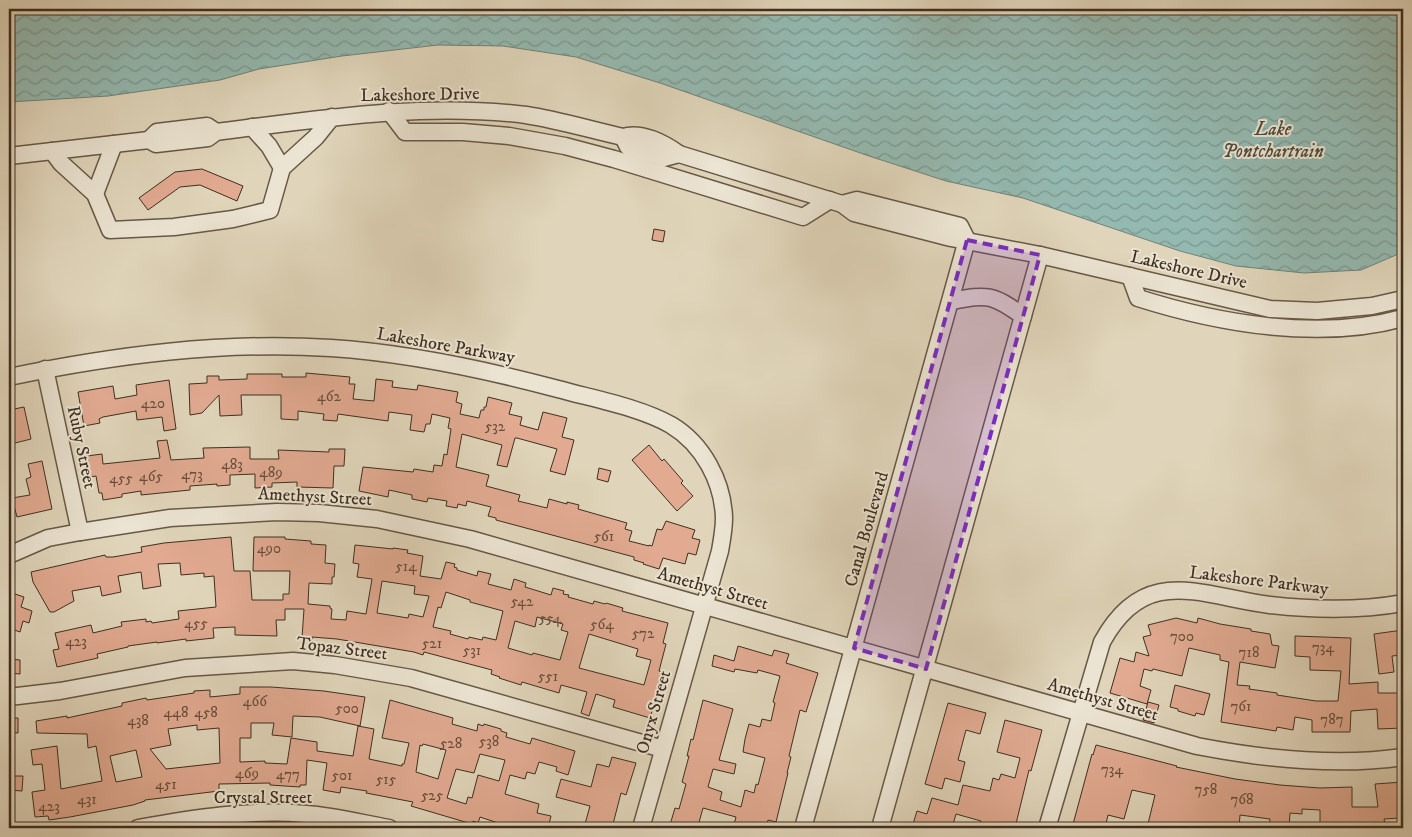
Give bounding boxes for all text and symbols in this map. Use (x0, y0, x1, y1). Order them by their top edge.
street label: Lakeshore Drive (360, 83, 480, 107)
water label: Lake Pontchartrain (1222, 118, 1324, 163)
street label: Lakeshore Drive (1128, 246, 1249, 294)
street label: Lakeshore Parkway (375, 323, 517, 369)
house number: 462 (317, 387, 342, 406)
house number: 420 (141, 394, 165, 413)
street label: Ruby Street (62, 404, 101, 491)
house number: 532 (485, 417, 506, 436)
house number: 483 (221, 455, 243, 474)
house number: 489 (259, 463, 283, 482)
house number: 473 (181, 465, 203, 484)
house number: 465 (139, 467, 163, 486)
house number: 455 (109, 469, 133, 488)
street label: Canal Boulevard (840, 469, 894, 589)
street label: Amethyst Street (257, 483, 373, 511)
house number: 561 (594, 527, 614, 546)
house number: 490 (257, 539, 281, 558)
house number: 514 (395, 557, 417, 576)
street label: Lakeshore Parkway (1188, 562, 1330, 601)
street label: Amethyst Street (655, 563, 771, 615)
house number: 542 (511, 592, 534, 611)
house number: 554 (539, 609, 562, 628)
house number: 455 (184, 614, 208, 633)
house number: 564 (590, 615, 614, 634)
house number: 572 (632, 624, 655, 643)
house number: 700 (1170, 627, 1194, 646)
house number: 423 (65, 632, 87, 651)
street label: Topaz Street (295, 633, 389, 666)
house number: 521 (422, 634, 442, 653)
house number: 734 (1312, 638, 1334, 657)
house number: 531 (463, 641, 481, 660)
house number: 718 (1239, 643, 1259, 662)
house number: 551 (538, 667, 558, 686)
street label: Onyx Street (632, 668, 676, 757)
street label: Amethyst Street (1045, 674, 1161, 726)
house number: 466 (243, 692, 268, 711)
house number: 761 (1230, 697, 1252, 716)
house number: 500 (335, 699, 359, 718)
house number: 448 (164, 703, 188, 722)
house number: 458 (194, 703, 218, 722)
house number: 787 (1320, 710, 1344, 729)
house number: 438 (127, 711, 149, 730)
house number: 538 (479, 732, 499, 751)
house number: 528 (440, 734, 462, 753)
house number: 734 (1101, 760, 1123, 779)
house number: 469 (235, 764, 259, 783)
house number: 477 (276, 765, 300, 784)
house number: 501 (332, 766, 352, 785)
house number: 515 (376, 770, 397, 789)
house number: 451 (155, 775, 177, 794)
house number: 758 (1195, 780, 1217, 799)
house number: 525 (421, 786, 444, 805)
street label: Crystal Street (214, 787, 312, 809)
house number: 431 (77, 790, 97, 809)
house number: 768 (1230, 790, 1254, 809)
house number: 423 (38, 797, 60, 816)

